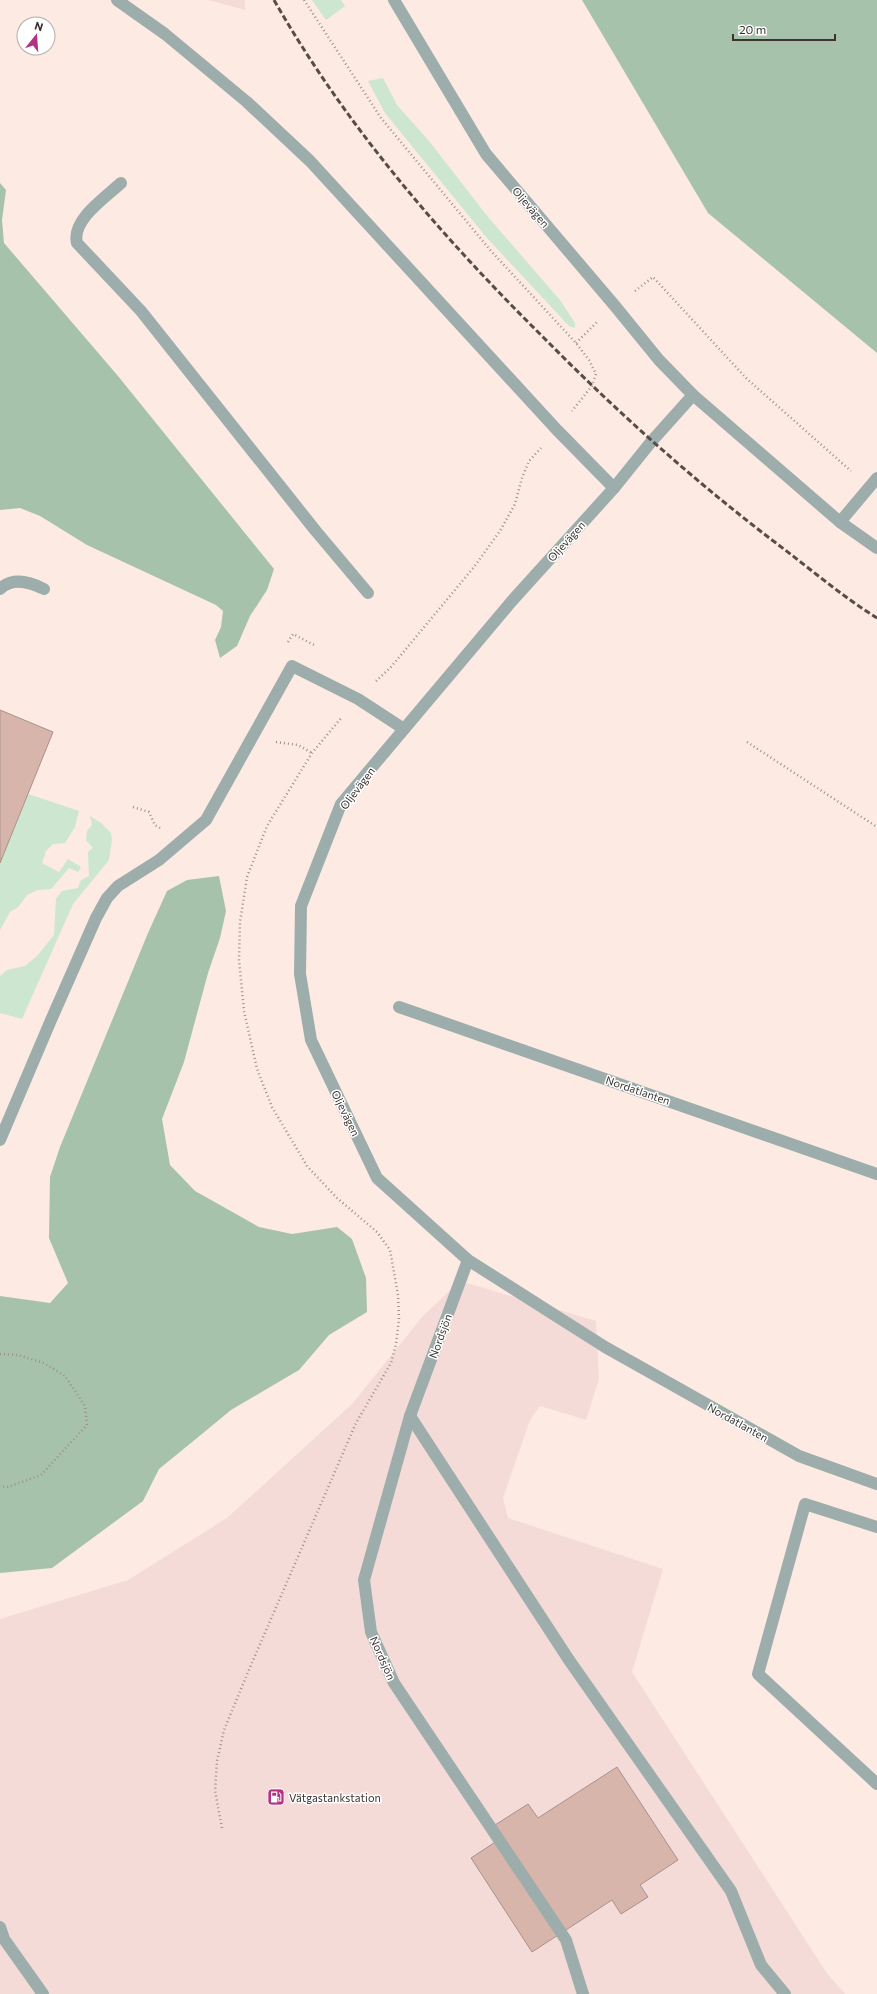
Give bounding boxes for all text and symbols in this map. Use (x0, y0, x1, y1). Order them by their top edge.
north arrow (16, 16, 56, 56)
scale bar (733, 16, 835, 42)
text: N (33, 19, 45, 33)
text: 20 m (739, 22, 766, 36)
street label: Oljevägen (510, 184, 552, 230)
street label: Oljevägen (545, 518, 587, 564)
street label: Oljevägen (337, 764, 377, 812)
street label: Nordatlanten (604, 1073, 672, 1107)
street label: Oljevägen (329, 1088, 363, 1138)
street label: Nordsjön (426, 1312, 454, 1360)
street label: Nordatlanten (706, 1400, 770, 1444)
street label: Nordsjön (368, 1634, 398, 1682)
fuel station icon: Vätgastankstation (266, 1787, 286, 1807)
place label: Vätgastankstation (289, 1791, 381, 1804)

